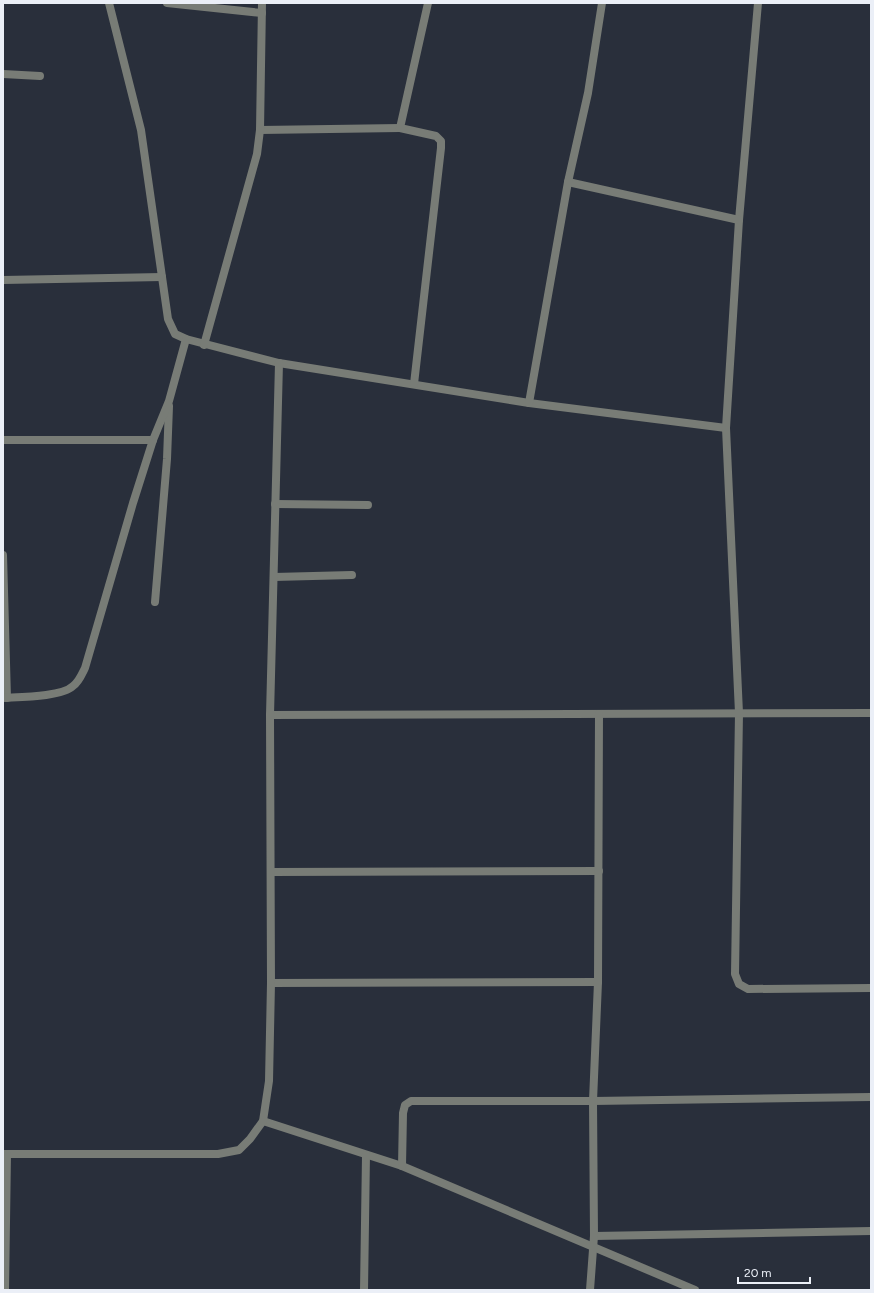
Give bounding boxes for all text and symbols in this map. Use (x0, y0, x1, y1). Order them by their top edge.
scale bar (738, 1259, 810, 1285)
text: 20 m (744, 1266, 772, 1280)

